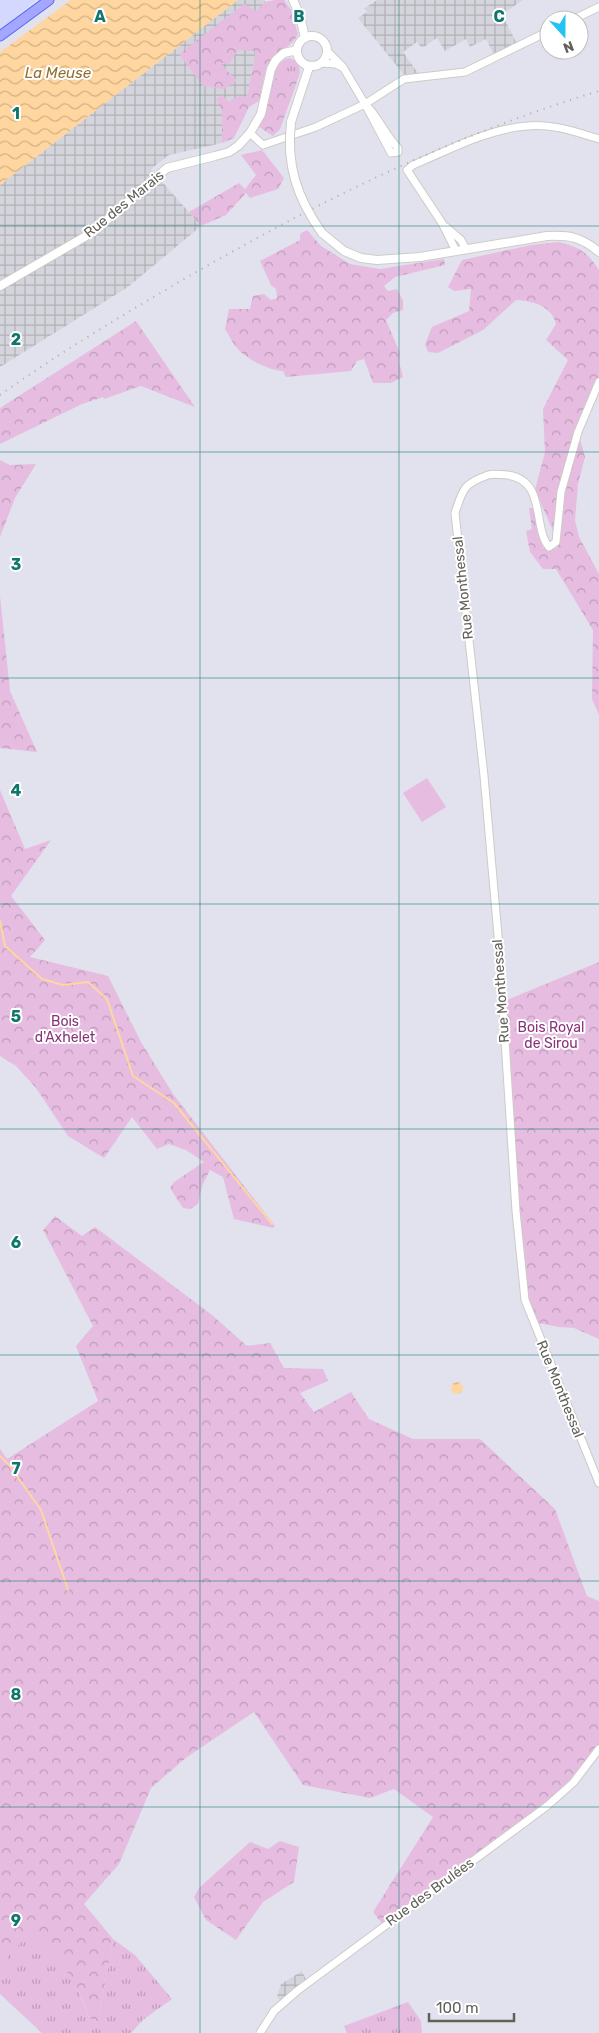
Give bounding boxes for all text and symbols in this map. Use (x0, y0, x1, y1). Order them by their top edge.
text: A (94, 7, 106, 26)
text: B (293, 7, 305, 26)
text: C (493, 7, 505, 26)
north arrow (539, 10, 589, 60)
text: N (561, 37, 576, 56)
water label: La Meuse (25, 64, 92, 82)
text: 1 (12, 104, 20, 123)
street label: Rue des Marais (81, 167, 167, 241)
text: 2 (11, 330, 21, 349)
street label: Rue Monthessal (449, 536, 477, 640)
text: 3 (11, 555, 21, 574)
text: 4 (11, 781, 22, 800)
street label: Rue Monthessal (489, 939, 513, 1043)
text: 5 (11, 1007, 21, 1026)
park label: Bois d'Axhelet (35, 1013, 96, 1046)
park label: Bois Royal de Sirou (518, 1019, 584, 1052)
text: 6 (11, 1233, 21, 1252)
street label: Rue Monthessal (533, 1338, 587, 1440)
text: 7 (11, 1459, 21, 1478)
text: 8 (11, 1685, 22, 1704)
street label: Rue des Brulées (383, 1854, 477, 1930)
text: 9 (11, 1911, 21, 1930)
scale bar (429, 1990, 514, 2022)
text: 100 m (436, 1999, 478, 2017)

